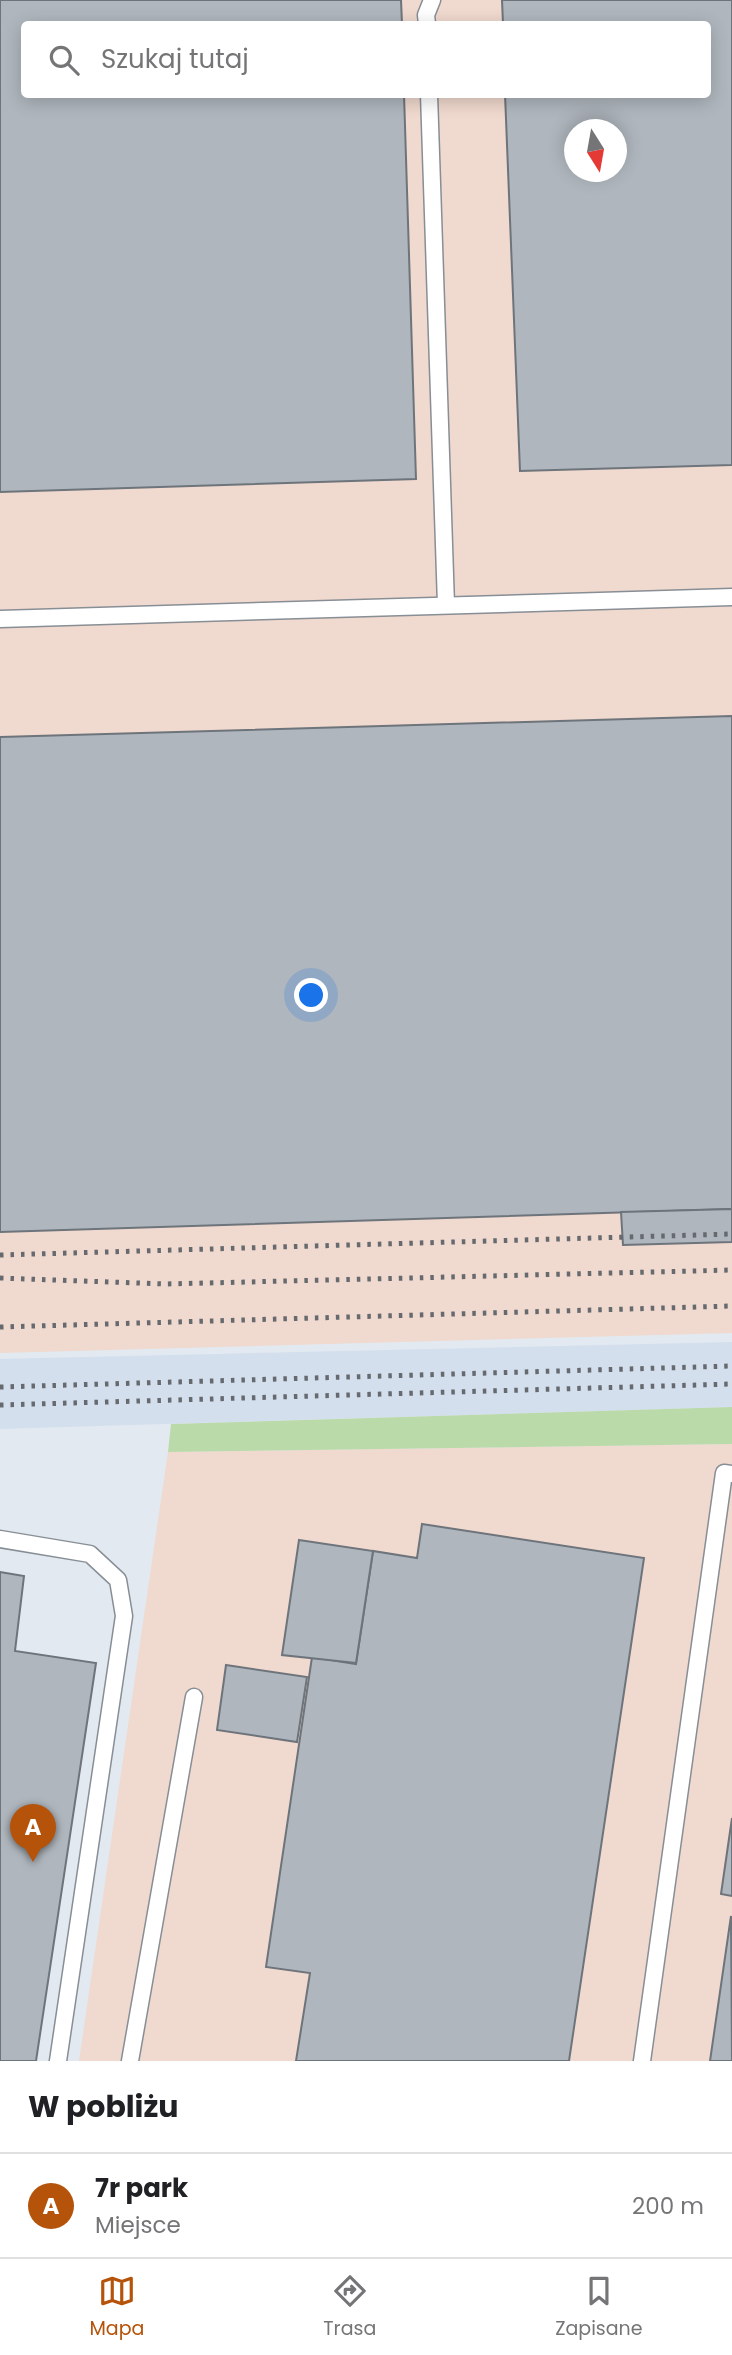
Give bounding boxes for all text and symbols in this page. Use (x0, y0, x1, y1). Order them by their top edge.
search box (21, 21, 711, 98)
icon: search (45, 41, 83, 79)
text: Szukaj tutaj (101, 41, 249, 77)
north arrow (564, 119, 627, 182)
your location (294, 978, 328, 1012)
pin: A (10, 1804, 56, 1862)
text: W pobliżu (28, 2085, 179, 2128)
text: 7r park (95, 2170, 188, 2206)
text: A (43, 2190, 59, 2222)
text: 200 m (632, 2190, 704, 2222)
text: Miejsce (95, 2209, 181, 2241)
tab: Mapa (89, 2272, 144, 2343)
tab: Trasa (323, 2272, 376, 2343)
tab: Zapisane (555, 2272, 643, 2343)

